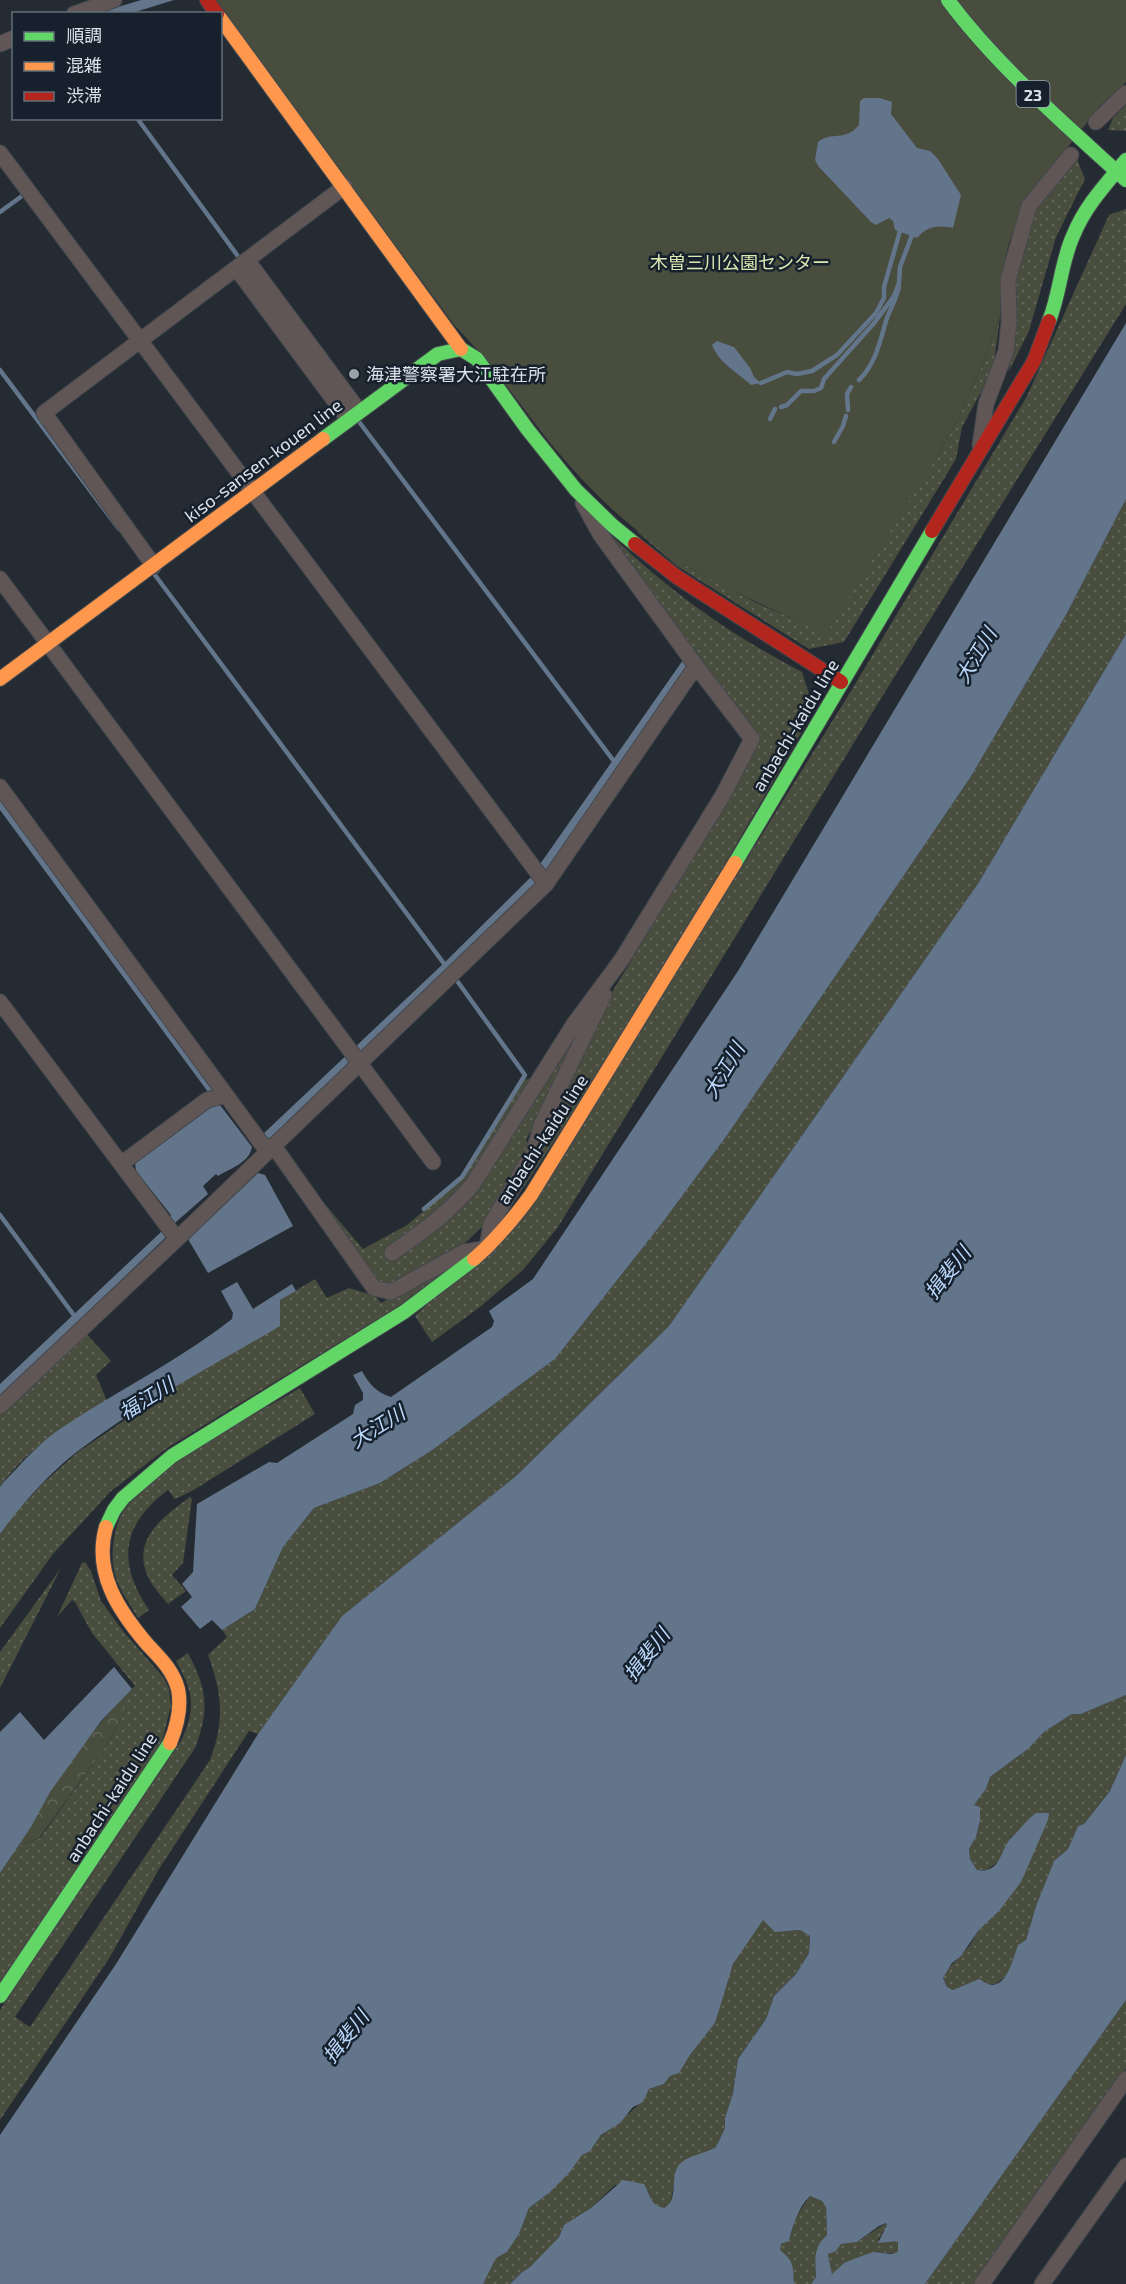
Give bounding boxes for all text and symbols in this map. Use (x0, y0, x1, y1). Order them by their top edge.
legend (12, 12, 222, 120)
text: 順調 (66, 24, 102, 46)
text: 混雑 (66, 54, 102, 76)
road number: 23 (1016, 81, 1050, 107)
text: 渋滞 (66, 84, 102, 106)
park label: 木曽三川公園センター (650, 251, 830, 273)
place label: 海津警察署大江駐在所 (366, 363, 546, 385)
marker: 海津警察署大江駐在所 (347, 367, 361, 381)
street label: kiso-sansen-kouen line (180, 394, 346, 526)
water label: 大江川 (949, 621, 1002, 687)
street label: anbachi-kaidu line (747, 655, 843, 795)
water label: 大江川 (697, 1036, 750, 1102)
street label: anbachi-kaidu line (492, 1070, 592, 1208)
water label: 揖斐川 (919, 1239, 976, 1303)
water label: 福江川 (114, 1371, 179, 1424)
water label: 大江川 (345, 1399, 410, 1452)
water label: 揖斐川 (618, 1621, 675, 1685)
street label: anbachi-kaidu line (61, 1728, 161, 1866)
water label: 揖斐川 (317, 2003, 374, 2067)

